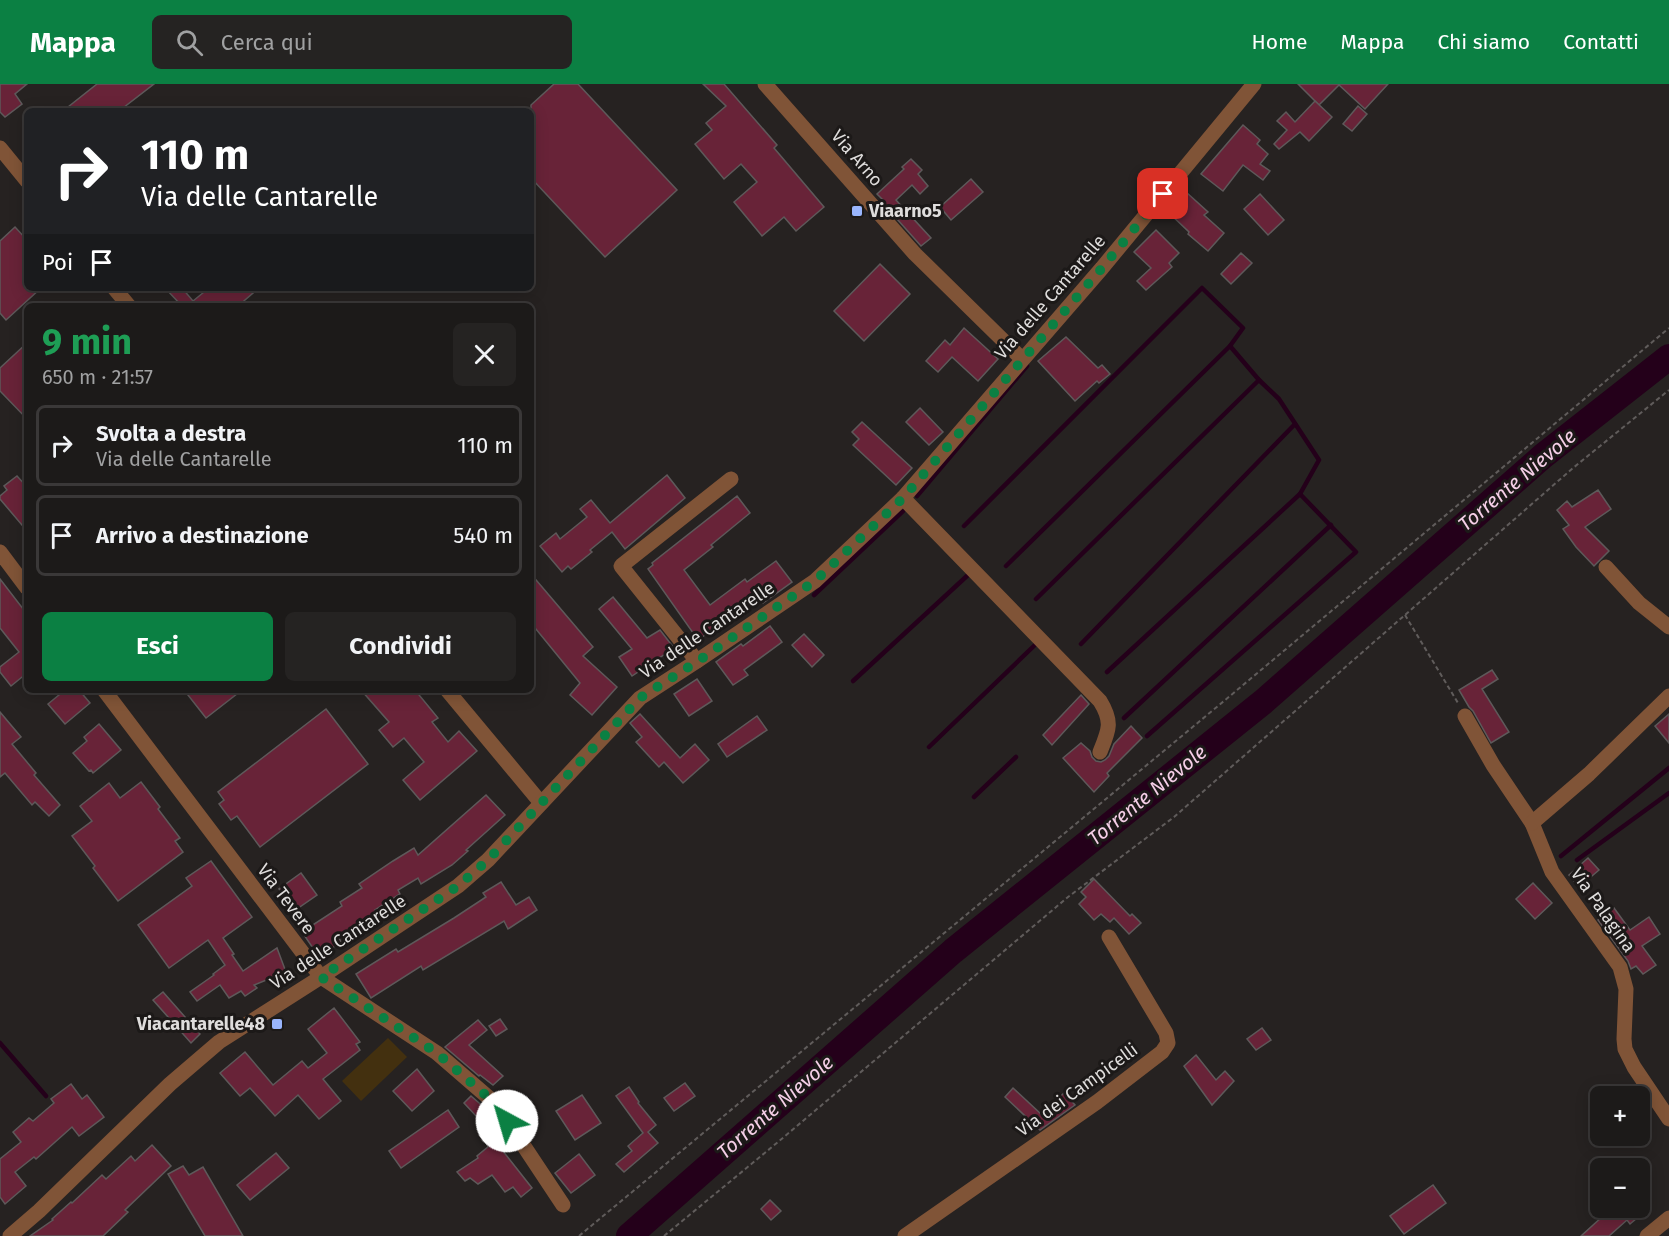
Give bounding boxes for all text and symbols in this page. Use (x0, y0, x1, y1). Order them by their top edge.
search box (152, 15, 572, 69)
text: Mappa (30, 26, 116, 59)
icon: search (173, 26, 206, 59)
text: Cerca qui (221, 29, 313, 56)
text: Home (1251, 29, 1307, 55)
text: Mappa (1340, 29, 1404, 55)
text: Chi siamo (1437, 29, 1530, 55)
text: Contatti (1563, 29, 1639, 55)
street label: Via Arno (826, 125, 888, 191)
text: 110 m (141, 130, 249, 180)
icon: right (42, 132, 120, 210)
pin (1137, 168, 1188, 219)
icon: arrive (1146, 177, 1179, 210)
text: Via delle Cantarelle (141, 181, 378, 213)
place label: Viaarno5 (868, 200, 942, 222)
marker: Viaarno5 (850, 204, 864, 218)
street label: Via delle Cantarelle (990, 230, 1110, 364)
icon: arrive (85, 246, 118, 279)
text: Poi (42, 249, 73, 276)
text: 9 min (42, 320, 132, 364)
button: close (453, 323, 516, 386)
text: 650 m · 21:57 (42, 365, 153, 389)
text: Svolta a destra (96, 420, 246, 447)
water label: Torrente Nievole (1453, 424, 1581, 536)
icon: right (45, 429, 78, 462)
text: 110 m (457, 432, 513, 459)
text: Via delle Cantarelle (96, 447, 272, 471)
icon: arrive (45, 519, 78, 552)
text: Arrivo a destinazione (96, 522, 309, 549)
text: 540 m (453, 522, 513, 549)
street label: Via delle Cantarelle (635, 577, 779, 683)
button: Esci (42, 612, 273, 681)
button: Condividi (285, 612, 516, 681)
water label: Torrente Nievole (1083, 740, 1211, 850)
street label: Via Tevere (252, 859, 320, 939)
street label: Via Palagina (1566, 863, 1640, 957)
street label: Via delle Cantarelle (266, 890, 410, 994)
place label: Viacantarelle48 (136, 1013, 265, 1035)
marker: Viacantarelle48 (270, 1017, 284, 1031)
street label: Via dei Campicelli (1012, 1039, 1142, 1141)
water label: Torrente Nievole (712, 1050, 838, 1164)
map controls (1590, 1086, 1650, 1218)
button: + (1590, 1086, 1650, 1146)
position arrow (475, 1089, 539, 1153)
button: − (1590, 1158, 1650, 1218)

